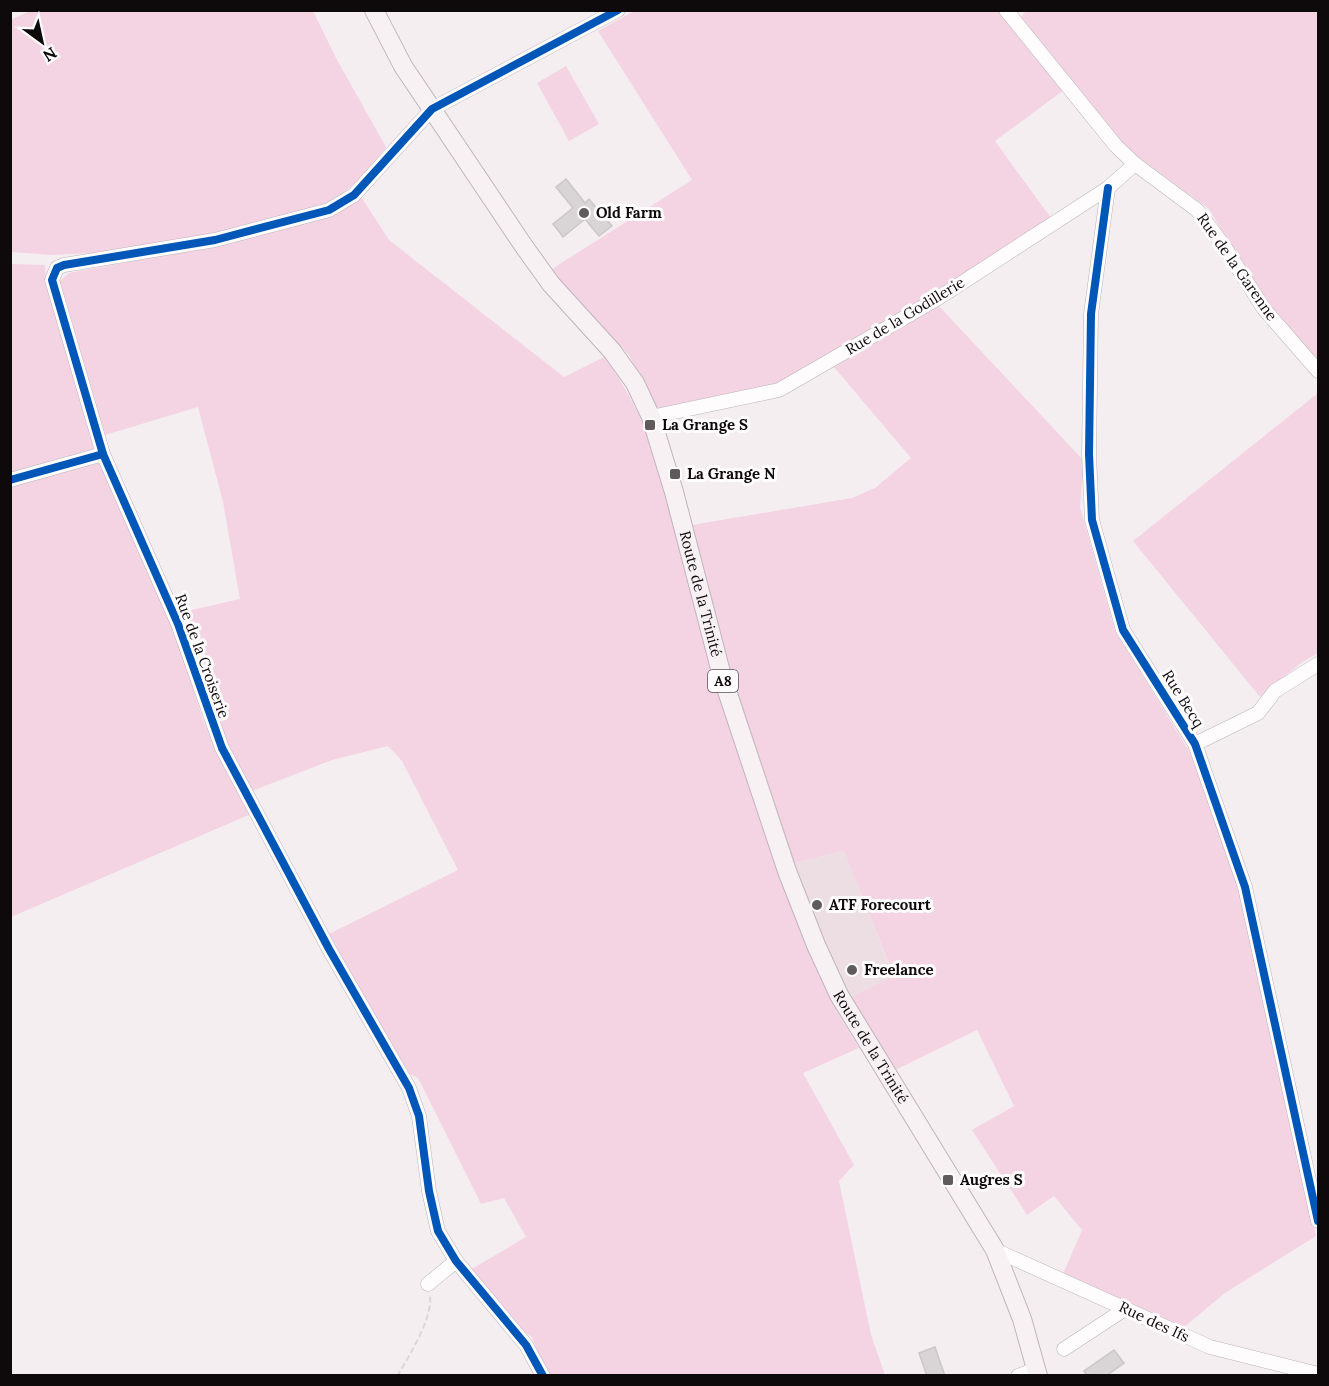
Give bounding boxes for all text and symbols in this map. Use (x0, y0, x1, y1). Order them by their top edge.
north arrow (12, 12, 72, 72)
text: N (40, 43, 61, 66)
place label: Old Farm (596, 203, 662, 222)
marker: Old Farm (577, 206, 591, 220)
street label: Rue de la Garenne (1193, 209, 1282, 324)
street label: Rue de la Godillerie (842, 272, 968, 359)
place label: La Grange S (662, 415, 748, 434)
marker: La Grange S (643, 418, 657, 432)
place label: La Grange N (687, 464, 776, 483)
marker: La Grange N (668, 467, 682, 481)
street label: Route de la Trinité (676, 529, 727, 659)
street label: Rue de la Croiserie (171, 591, 234, 721)
street label: Rue Becq (1158, 666, 1209, 731)
road number: A8 (708, 670, 738, 692)
place label: ATF Forecourt (829, 895, 932, 914)
marker: ATF Forecourt (810, 898, 824, 912)
place label: Freelance (864, 960, 934, 979)
marker: Freelance (845, 963, 859, 977)
street label: Route de la Trinité (829, 987, 913, 1107)
place label: Augres S (960, 1170, 1023, 1189)
marker: Augres S (941, 1173, 955, 1187)
street label: Rue des Ifs (1116, 1297, 1192, 1346)

